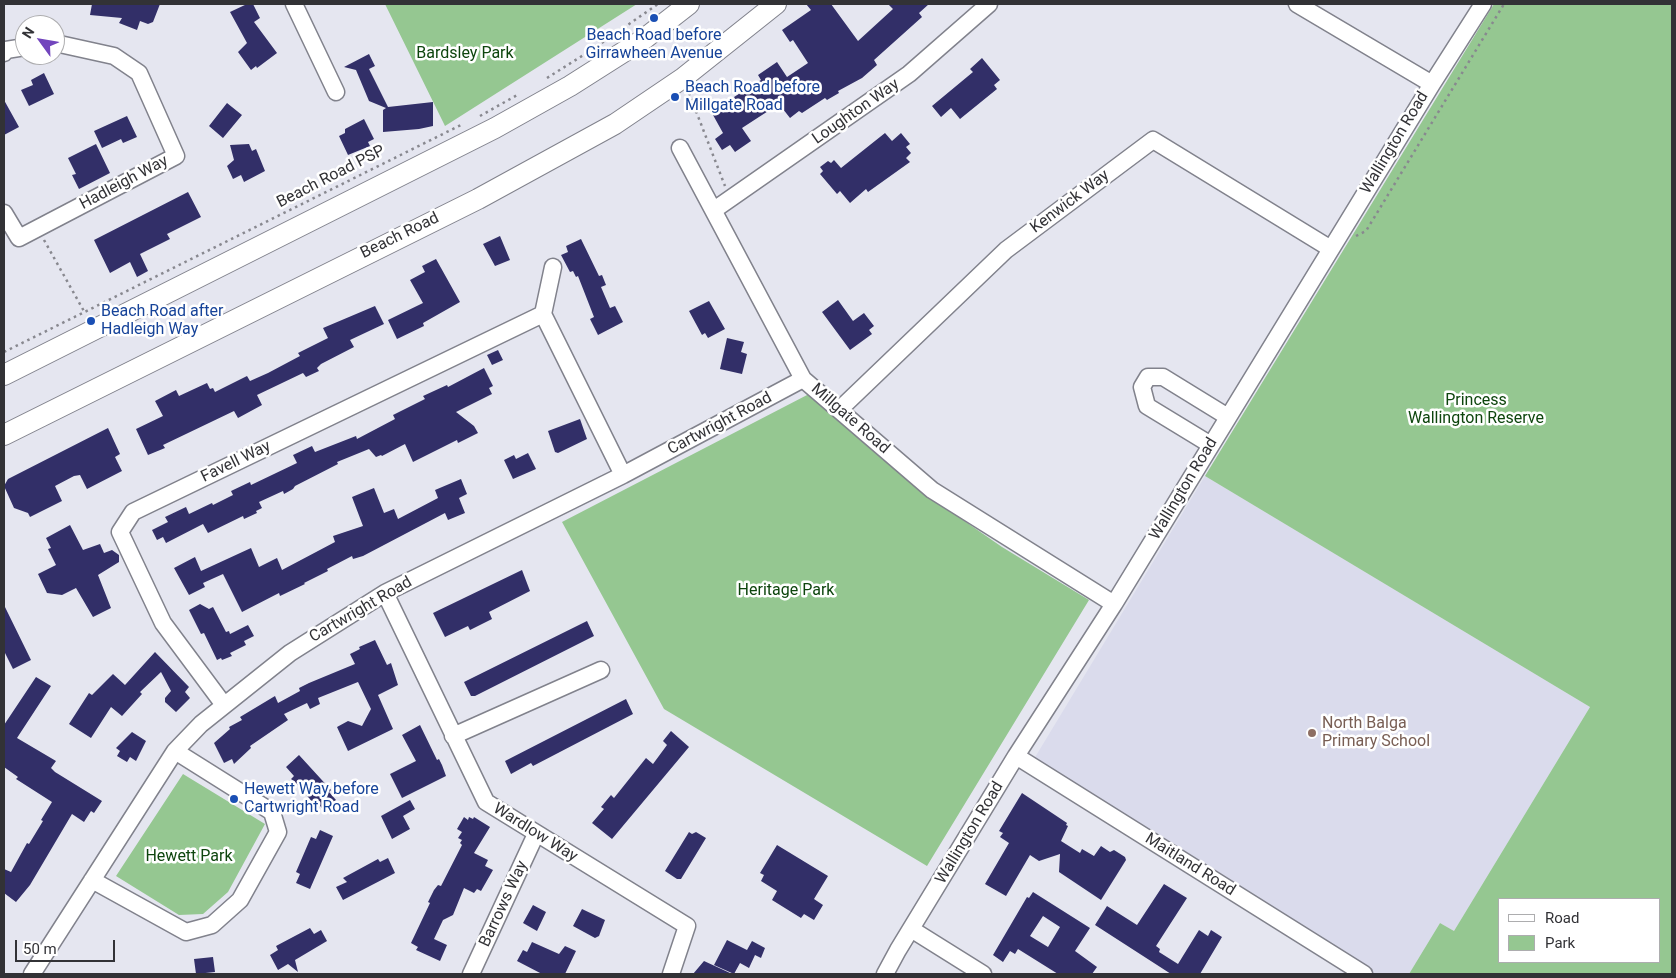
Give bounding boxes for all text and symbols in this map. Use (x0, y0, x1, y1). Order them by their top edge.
marker: Beach Road before Girrawheen Avenue (648, 12, 660, 24)
north arrow (15, 15, 65, 65)
text: N (19, 24, 38, 41)
place label: Beach Road before Girrawheen Avenue (586, 26, 722, 64)
park label: Bardsley Park (416, 44, 514, 64)
street label: Loughton Way (809, 75, 903, 149)
place label: Beach Road before Millgate Road (685, 78, 820, 116)
street label: Wallington Road (1357, 88, 1433, 198)
marker: Beach Road before Millgate Road (669, 91, 681, 103)
street label: Beach Road PSP (274, 142, 388, 212)
street label: Hadleigh Way (77, 152, 171, 214)
street label: Kenwick Way (1027, 166, 1113, 238)
street label: Beach Road (358, 209, 442, 263)
place label: Beach Road after Hadleigh Way (101, 302, 223, 340)
marker: Beach Road after Hadleigh Way (85, 315, 97, 327)
street label: Millgate Road (807, 380, 893, 458)
street label: Cartwright Road (665, 388, 775, 460)
park label: Princess Wallington Reserve (1408, 391, 1544, 429)
street label: Wallington Road (1146, 434, 1222, 544)
street label: Favell Way (198, 437, 274, 487)
street label: Cartwright Road (306, 573, 416, 647)
park label: Heritage Park (738, 581, 834, 601)
place label: North Balga Primary School (1322, 714, 1430, 752)
marker: North Balga Primary School (1306, 727, 1318, 739)
street label: Wallington Road (932, 778, 1008, 888)
place label: Hewett Way before Cartwright Road (244, 780, 379, 818)
marker: Hewett Way before Cartwright Road (228, 793, 240, 805)
street label: Wardlow Way (489, 799, 581, 867)
street label: Maitland Road (1141, 830, 1239, 900)
park label: Hewett Park (145, 847, 233, 867)
street label: Barrows Way (476, 858, 532, 950)
legend (1498, 898, 1661, 963)
text: Road (1545, 909, 1579, 927)
scale bar (18, 930, 118, 962)
text: Park (1545, 934, 1575, 952)
text: 50 m (23, 940, 57, 958)

